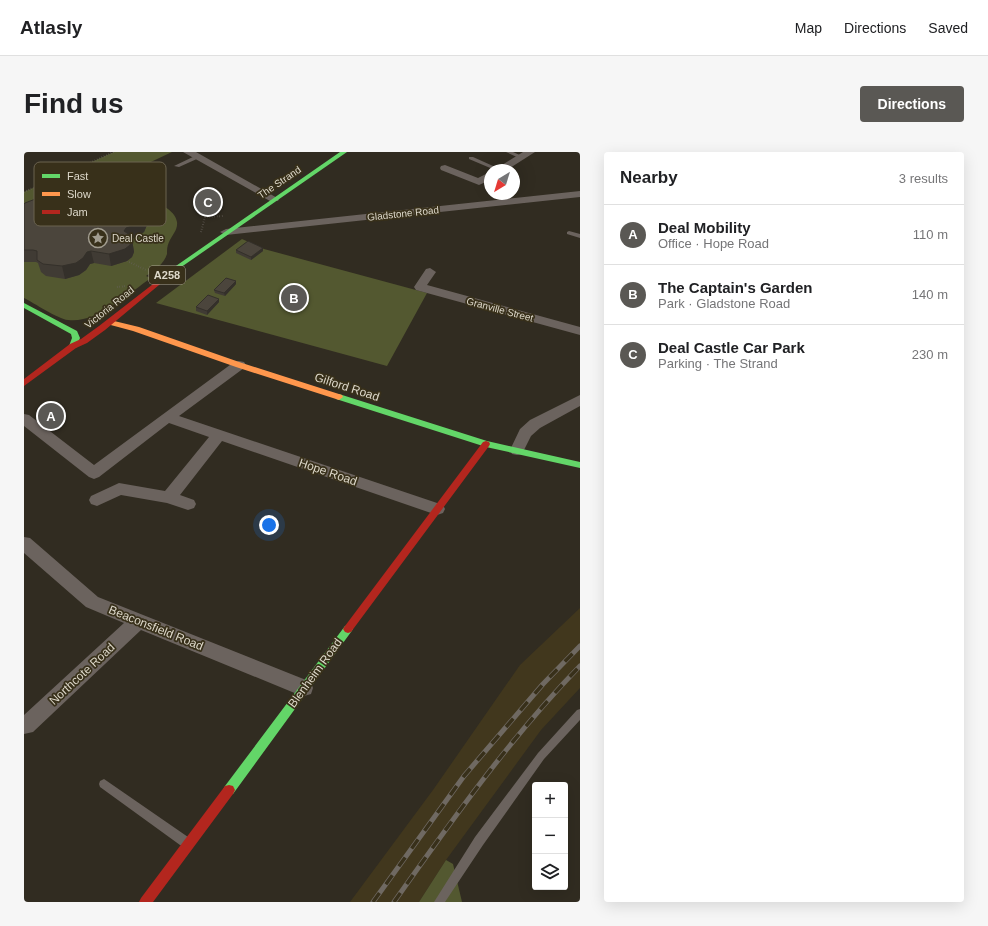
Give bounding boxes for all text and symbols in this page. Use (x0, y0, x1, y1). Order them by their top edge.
text: Atlasly (20, 17, 82, 38)
text: Map (795, 20, 822, 36)
text: Directions (844, 20, 906, 36)
text: Saved (928, 20, 968, 36)
button: Directions (860, 86, 964, 122)
text: Find us (24, 88, 124, 119)
legend (34, 162, 166, 226)
street label: The Strand (256, 164, 303, 201)
north arrow (484, 164, 520, 200)
text: Nearby (620, 168, 678, 187)
text: Fast (67, 170, 88, 182)
text: 3 results (899, 171, 948, 186)
pin: C (195, 187, 221, 217)
text: Slow (67, 188, 91, 200)
street label: Gladstone Road (367, 204, 440, 223)
text: Jam (67, 206, 88, 218)
text: Deal Mobility (658, 219, 751, 236)
place icon: Deal Castle (87, 227, 109, 249)
text: A (628, 227, 638, 242)
text: 110 m (913, 227, 948, 242)
place label: Deal Castle (112, 233, 164, 244)
text: Office · Hope Road (658, 236, 769, 251)
road number: A258 (149, 266, 185, 284)
text: The Captain's Garden (658, 279, 812, 296)
pin: B (281, 283, 307, 313)
street label: Victoria Road (83, 284, 136, 330)
text: B (628, 287, 638, 302)
text: 140 m (912, 287, 948, 302)
street label: Granville Street (465, 295, 535, 324)
text: Park · Gladstone Road (658, 296, 790, 311)
text: Deal Castle Car Park (658, 339, 805, 356)
text: C (628, 347, 638, 362)
text: 230 m (912, 347, 948, 362)
text: Parking · The Strand (658, 356, 778, 371)
street label: Gilford Road (313, 370, 381, 404)
pin: A (38, 401, 64, 431)
street label: Hope Road (297, 455, 359, 489)
your location (259, 515, 279, 535)
street label: Beaconsfield Road (107, 603, 205, 653)
street label: Blenheim Road (285, 636, 345, 710)
street label: Northcote Road (46, 640, 118, 708)
map controls (532, 782, 568, 890)
button: + (532, 782, 568, 818)
button: − (532, 818, 568, 854)
button: layers (532, 854, 568, 890)

